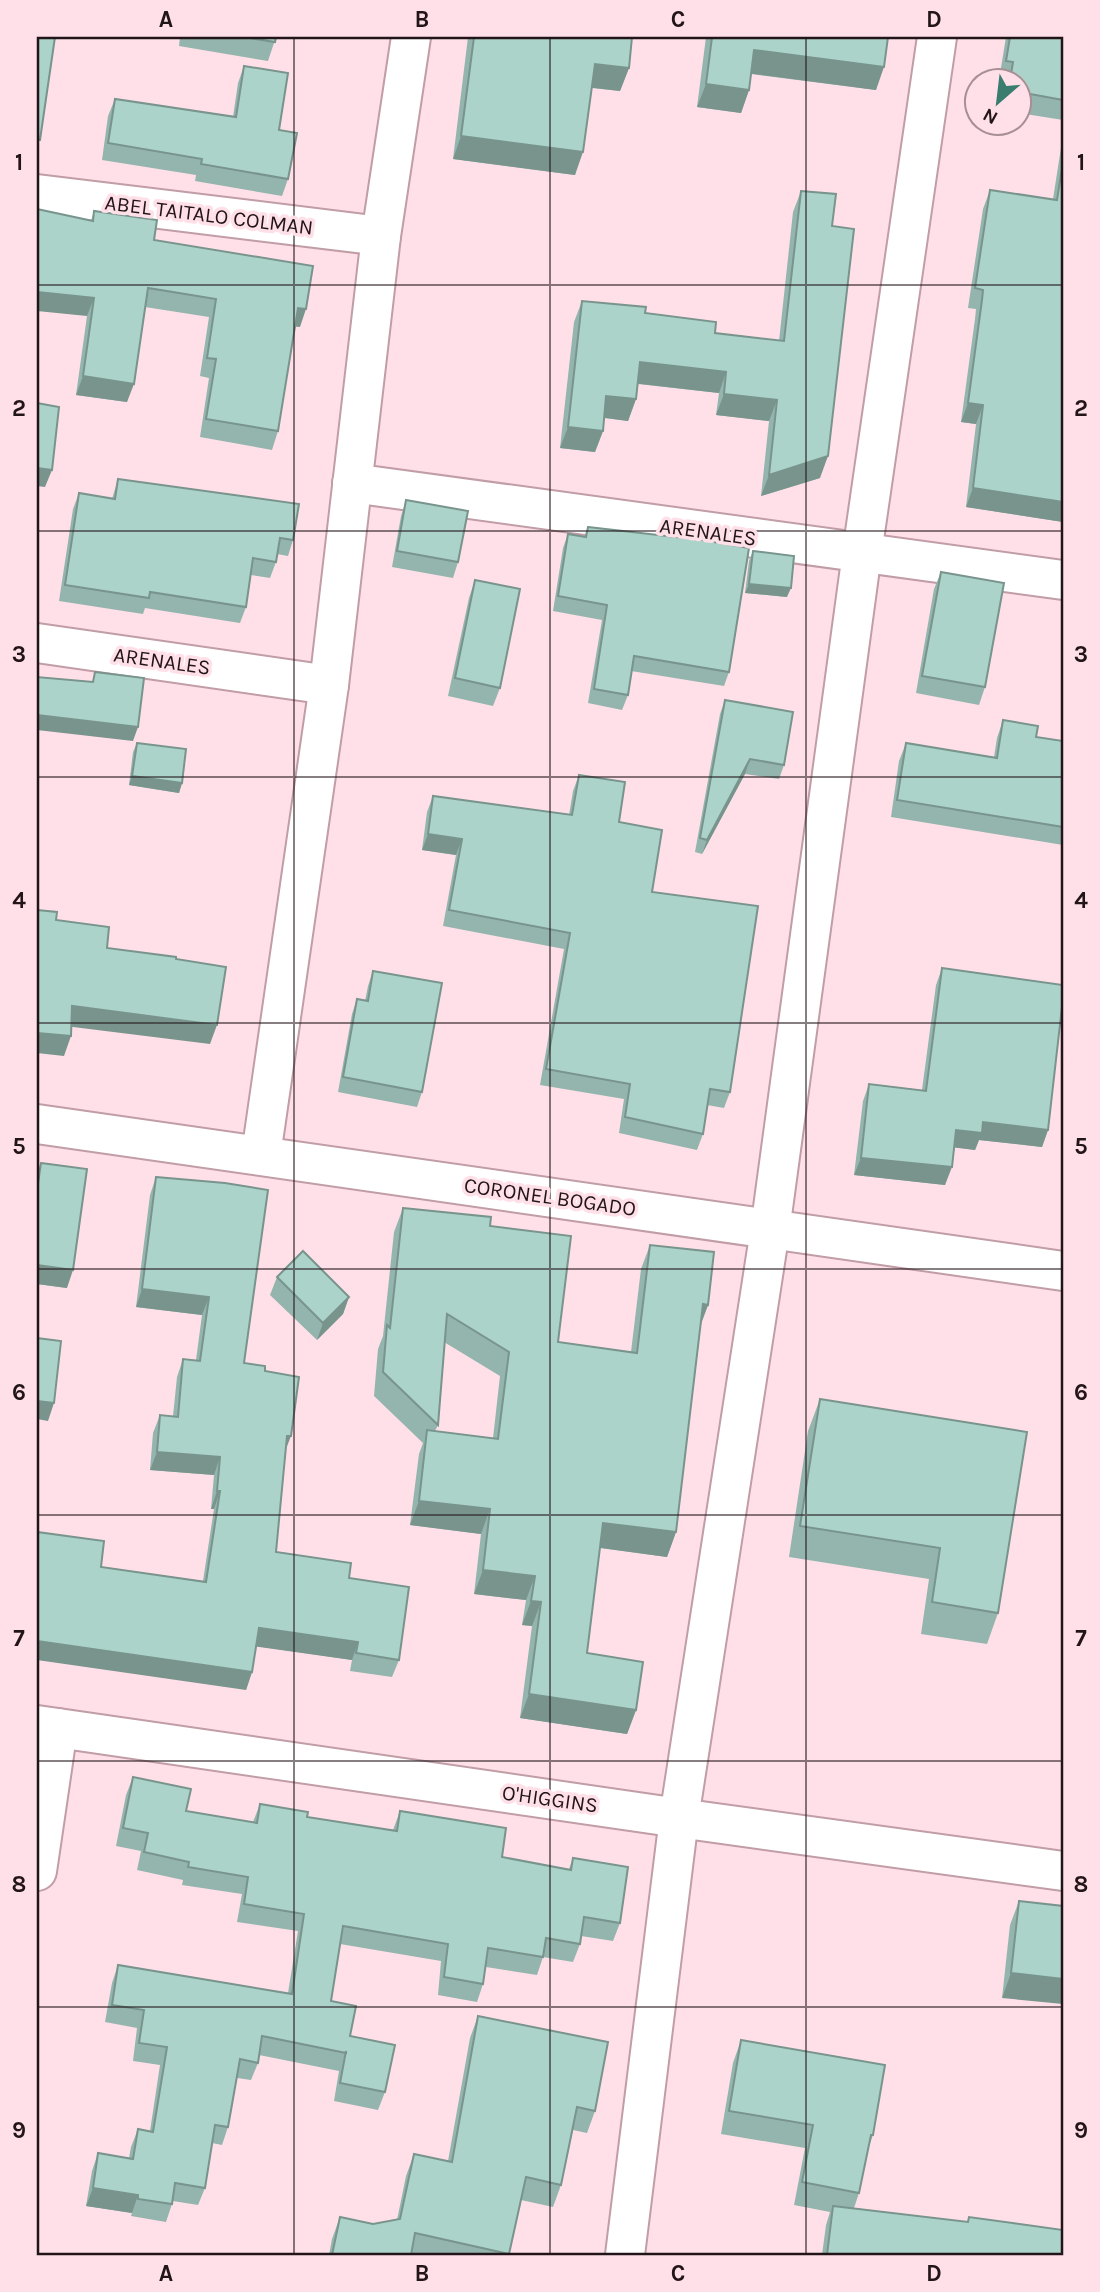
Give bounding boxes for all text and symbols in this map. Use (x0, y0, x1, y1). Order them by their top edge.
text: A (159, 6, 173, 33)
text: B (415, 6, 429, 33)
text: C (671, 6, 685, 33)
text: D (926, 6, 942, 33)
north arrow (964, 66, 1034, 136)
text: N (979, 103, 1002, 129)
text: 1 (15, 149, 23, 176)
text: 1 (1077, 149, 1085, 176)
street label: ABEL TAITALO COLMAN (103, 190, 315, 240)
text: 2 (12, 395, 26, 422)
text: 2 (1074, 395, 1088, 422)
street label: ARENALES (658, 513, 758, 551)
text: 3 (12, 641, 26, 668)
text: 3 (1074, 641, 1088, 668)
street label: ARENALES (112, 642, 212, 680)
text: 4 (12, 887, 26, 914)
text: 4 (1074, 887, 1088, 914)
text: 5 (12, 1133, 26, 1160)
text: 5 (1074, 1133, 1088, 1160)
street label: CORONEL BOGADO (462, 1173, 638, 1221)
text: 6 (12, 1379, 26, 1406)
text: 6 (1074, 1379, 1088, 1406)
text: 7 (13, 1625, 25, 1652)
text: 7 (1075, 1625, 1087, 1652)
street label: O'HIGGINS (501, 1780, 599, 1818)
text: 8 (12, 1871, 26, 1898)
text: 8 (1074, 1871, 1088, 1898)
text: 9 (12, 2117, 26, 2144)
text: 9 (1074, 2117, 1088, 2144)
text: A (159, 2260, 173, 2287)
text: B (415, 2260, 429, 2287)
text: C (671, 2260, 685, 2287)
text: D (926, 2260, 942, 2287)

